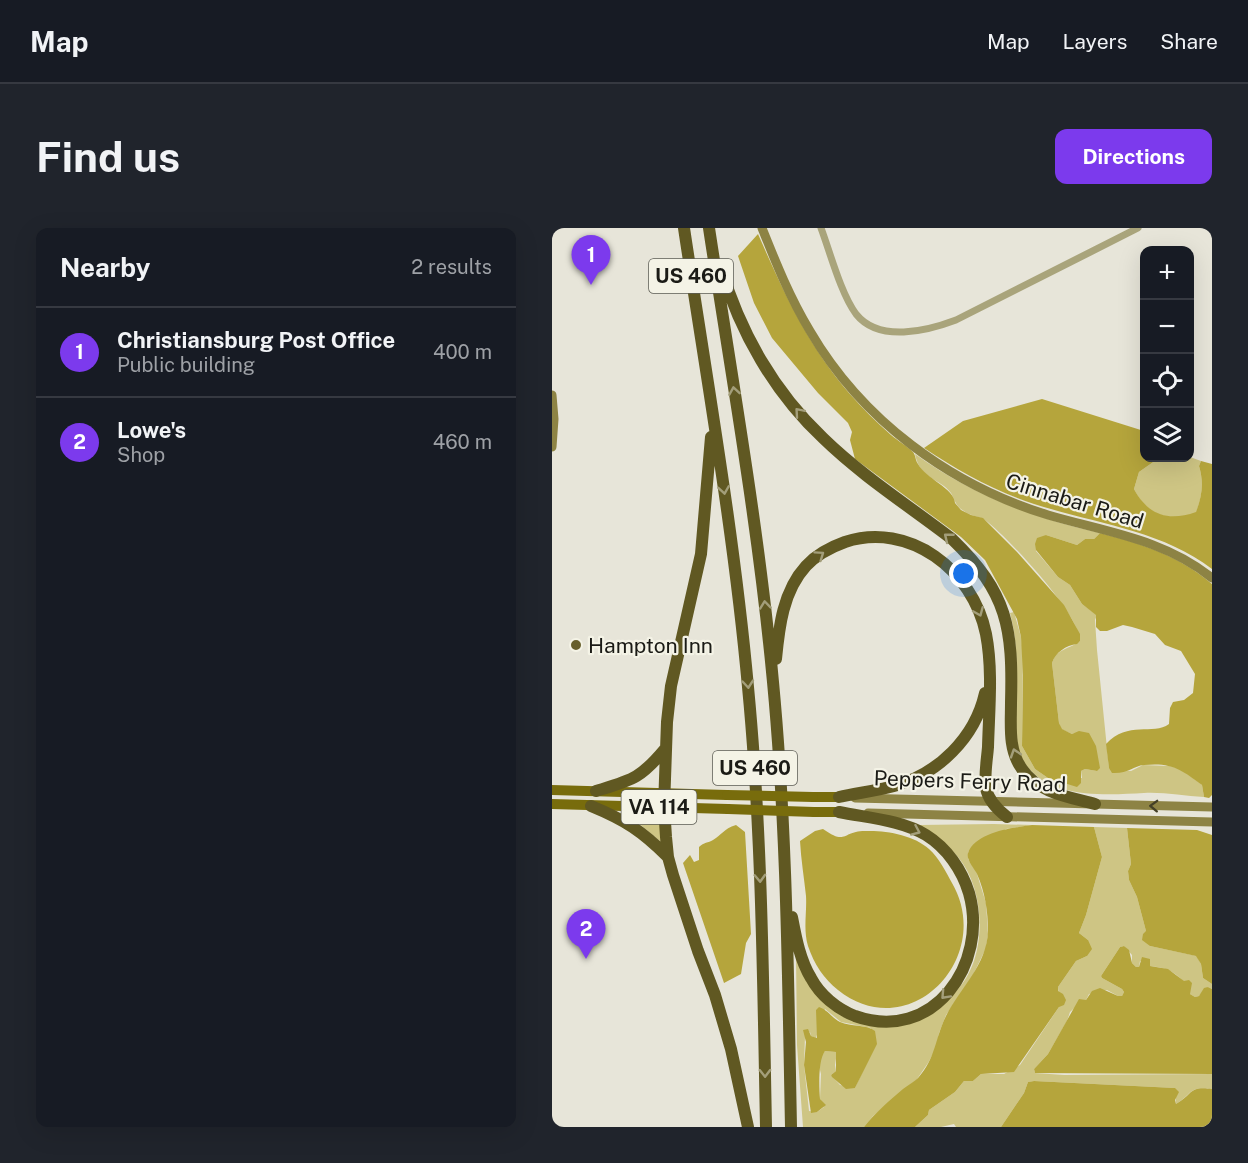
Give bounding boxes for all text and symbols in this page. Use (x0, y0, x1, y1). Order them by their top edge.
text: Map (30, 25, 89, 58)
text: Map (987, 29, 1030, 54)
text: Layers (1063, 29, 1127, 54)
text: Share (1160, 29, 1218, 54)
button: Directions (1055, 129, 1212, 184)
text: Find us (36, 132, 180, 181)
pin: 1 (572, 236, 610, 285)
map controls (1140, 246, 1194, 462)
button: + (1140, 246, 1194, 300)
text: Nearby (60, 252, 150, 283)
text: 2 results (411, 255, 492, 279)
road number: US 460 (649, 259, 733, 293)
button: − (1140, 300, 1194, 354)
text: Christiansburg Post Office (117, 327, 395, 353)
text: 1 (75, 340, 84, 364)
text: 400 m (433, 340, 492, 364)
text: Public building (117, 353, 255, 377)
button: locate (1140, 354, 1194, 408)
one-way arrow (729, 387, 741, 396)
one-way arrow (795, 408, 806, 419)
button: layers (1140, 408, 1194, 462)
text: Lowe's (117, 417, 186, 443)
text: 2 (73, 430, 86, 454)
text: 460 m (433, 430, 492, 454)
text: Shop (117, 443, 165, 467)
street label: Cinnabar Road (1003, 468, 1147, 534)
one-way arrow (718, 486, 730, 495)
one-way arrow (944, 533, 955, 544)
one-way arrow (814, 551, 825, 562)
your location (949, 559, 978, 588)
one-way arrow (759, 601, 772, 610)
one-way arrow (972, 605, 984, 616)
place label: Hampton Inn (588, 633, 713, 658)
marker: Hampton Inn (569, 638, 583, 652)
one-way arrow (741, 679, 754, 688)
one-way arrow (1010, 748, 1022, 759)
road number: US 460 (713, 751, 797, 785)
street label: Peppers Ferry Road (873, 765, 1067, 797)
road number: VA 114 (622, 790, 696, 824)
one-way arrow (1149, 799, 1158, 812)
one-way arrow (910, 823, 921, 835)
one-way arrow (754, 874, 767, 883)
pin: 2 (567, 910, 606, 959)
one-way arrow (941, 988, 952, 998)
one-way arrow (759, 1069, 771, 1078)

